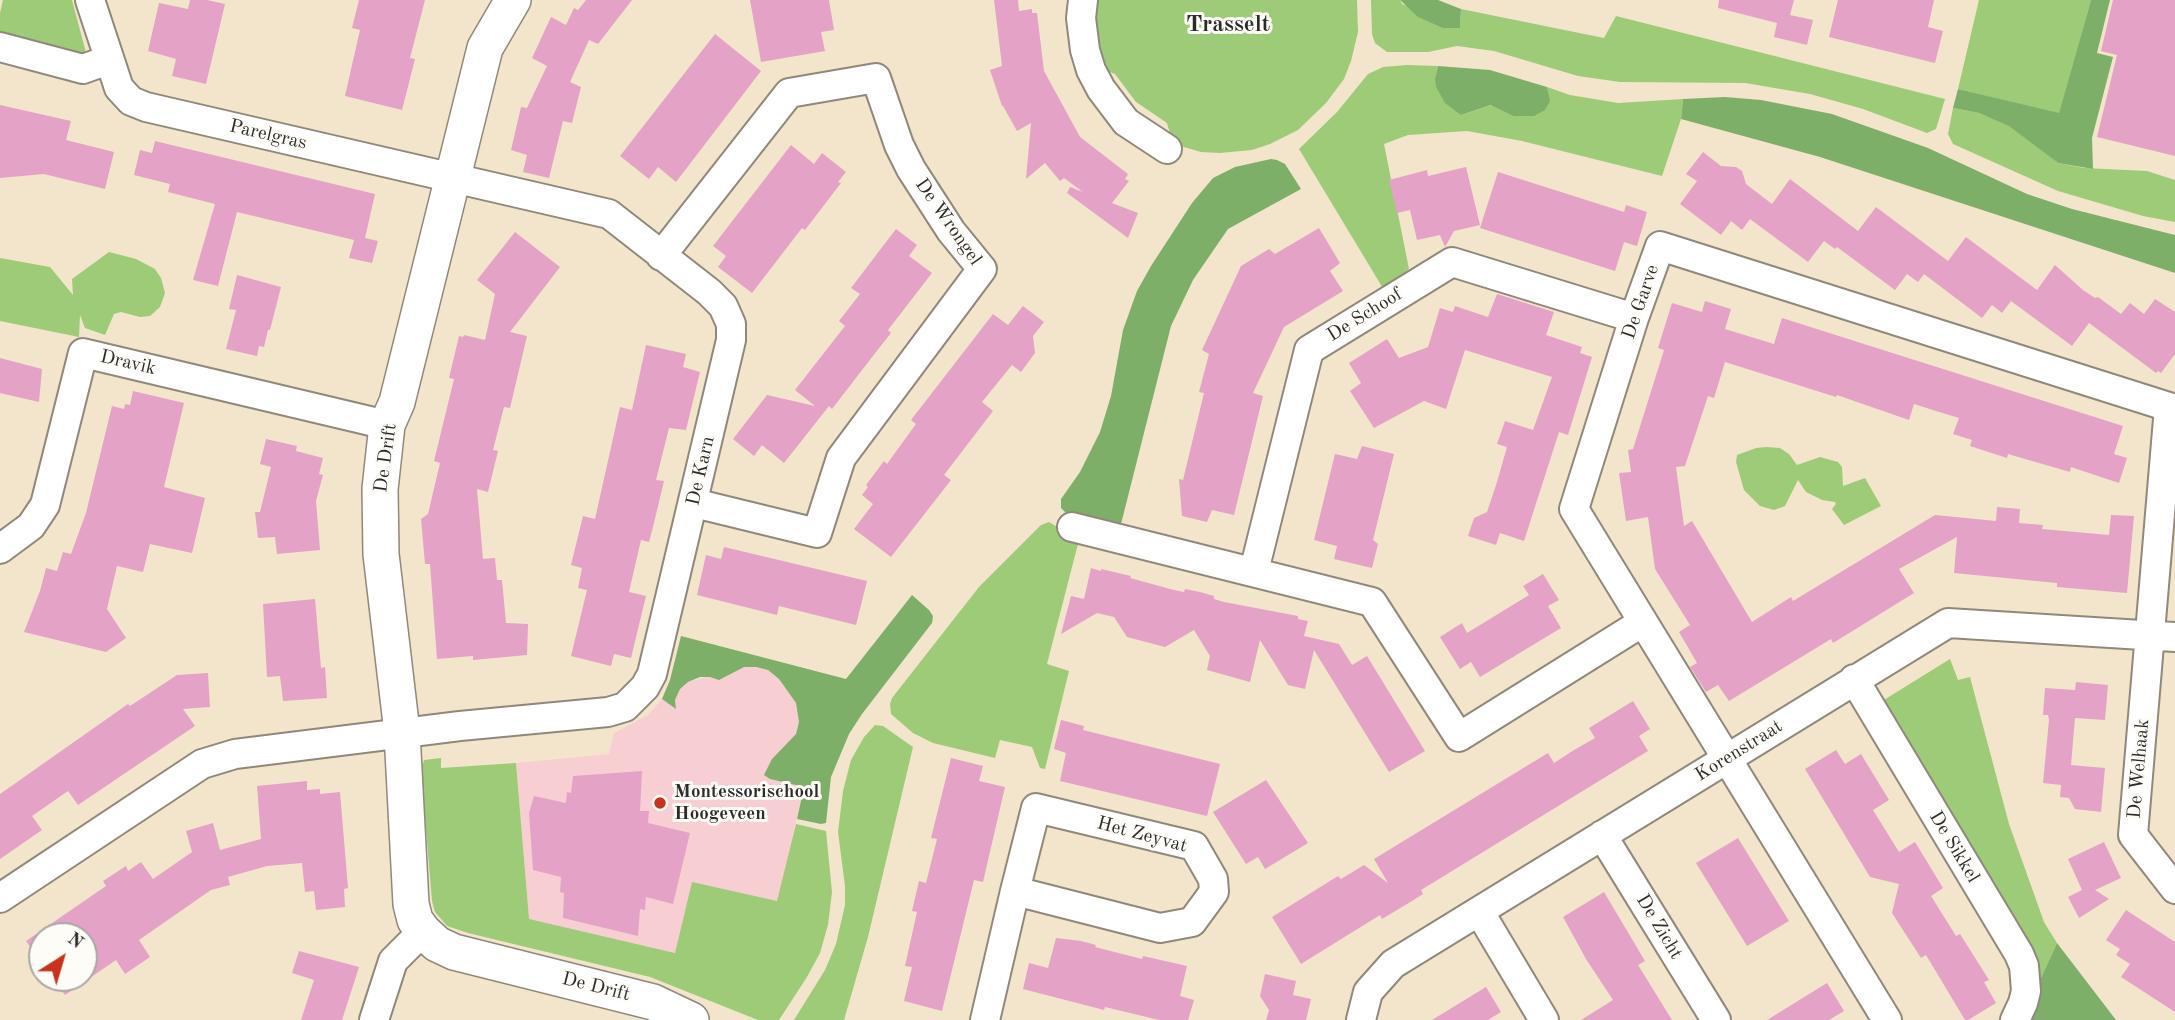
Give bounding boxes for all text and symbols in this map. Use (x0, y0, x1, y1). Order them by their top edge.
district label: Trasselt (1186, 11, 1270, 39)
street label: Parelgras (227, 115, 309, 155)
street label: De Wrongel (910, 174, 986, 270)
street label: De Garve (1618, 262, 1664, 342)
street label: De Schoof (1323, 283, 1407, 347)
street label: Dravik (98, 346, 158, 380)
street label: De Drift (370, 422, 402, 494)
street label: De Karn (682, 434, 720, 508)
street label: Korenstraat (1691, 715, 1787, 787)
street label: De Welhaak (2123, 718, 2155, 820)
place label: Montessorischool Hoogeveen (674, 781, 819, 825)
marker: Montessorischool Hoogeveen (652, 795, 668, 811)
street label: De Sikkel (1924, 807, 1984, 887)
street label: Het Zeyvat (1094, 812, 1190, 858)
street label: De Zicht (1631, 890, 1687, 964)
north arrow (28, 922, 98, 992)
text: N (63, 929, 86, 953)
street label: De Drift (560, 968, 632, 1006)

